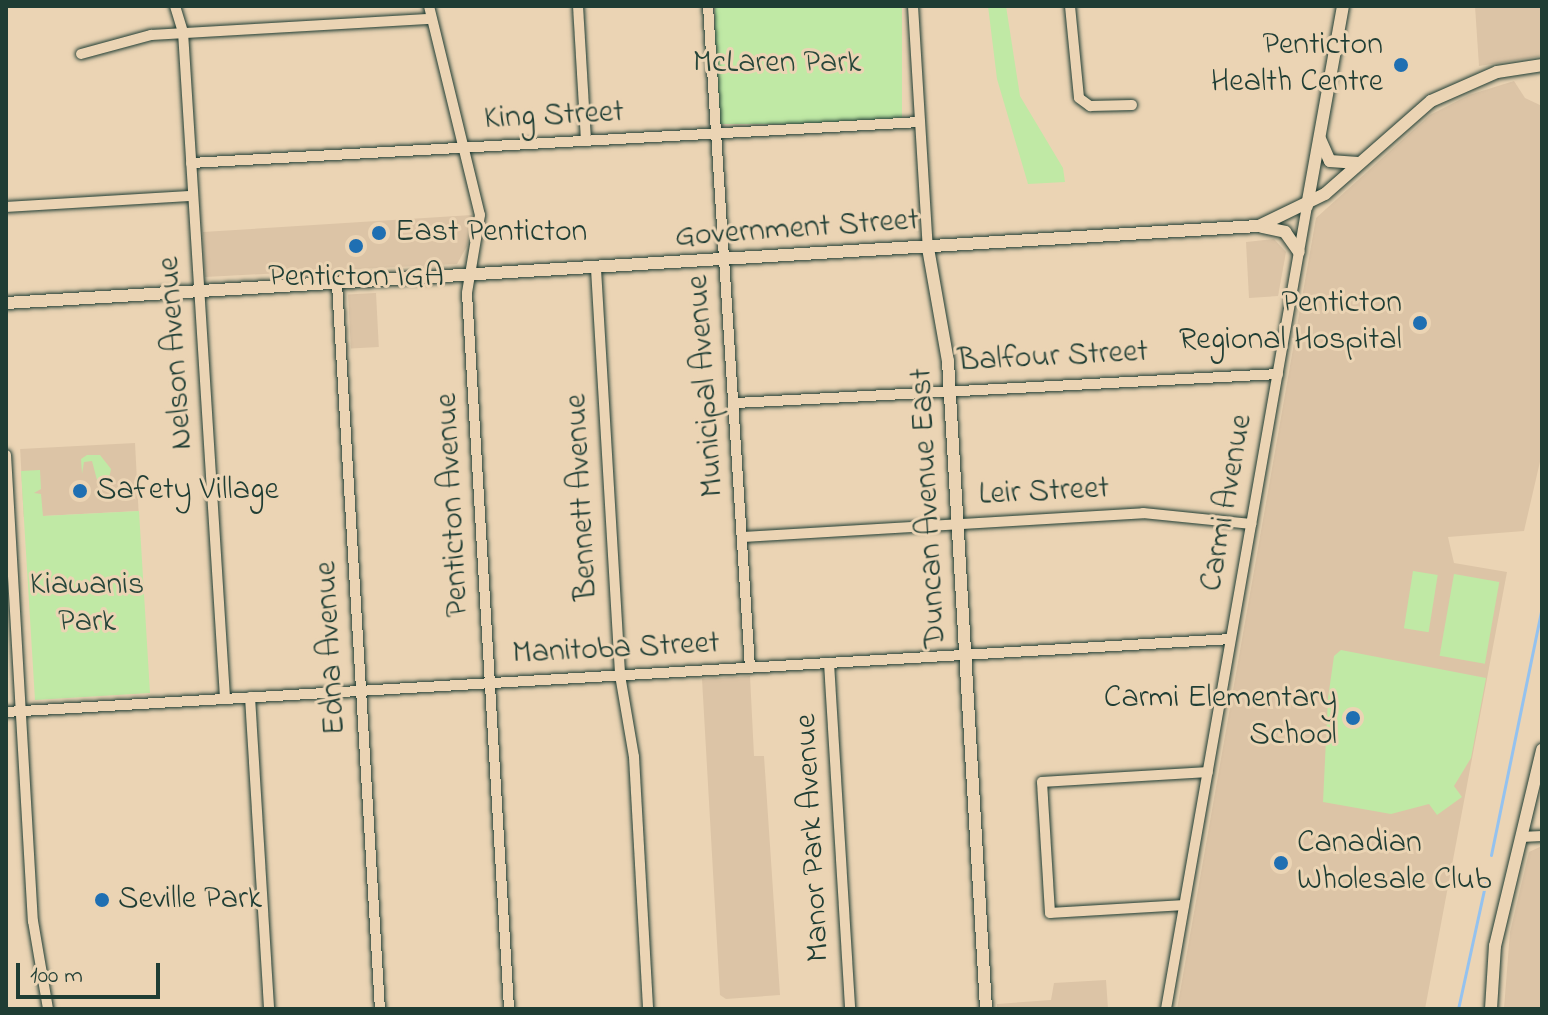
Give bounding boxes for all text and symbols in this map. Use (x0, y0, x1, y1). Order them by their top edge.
place label: Penticton Health Centre (1211, 28, 1383, 103)
park label: McLaren Park (693, 45, 861, 83)
marker: Penticton Health Centre (1390, 54, 1412, 76)
street label: King Street (483, 94, 625, 140)
street label: Government Street (674, 202, 920, 258)
place label: East Penticton (395, 214, 587, 252)
marker: East Penticton (370, 224, 388, 242)
marker: Penticton IGA (347, 237, 365, 255)
street label: Nelson Avenue (151, 255, 203, 451)
place label: Penticton IGA (268, 259, 444, 297)
street label: Municipal Avenue (680, 273, 734, 499)
place label: Penticton Regional Hospital (1179, 286, 1402, 361)
marker: Penticton Regional Hospital (1409, 312, 1431, 334)
street label: Balfour Street (957, 334, 1149, 382)
street label: Duncan Avenue East (903, 367, 957, 649)
street label: Penticton Avenue (429, 392, 479, 618)
street label: Bennett Avenue (558, 393, 608, 601)
street label: Carmi Avenue (1194, 412, 1262, 594)
street label: Leir Street (978, 470, 1110, 516)
place label: Safety Village (96, 472, 279, 510)
marker: Safety Village (71, 482, 89, 500)
street label: Edna Avenue (308, 560, 356, 736)
park label: Kiawanis Park (30, 568, 144, 643)
street label: Manitoba Street (511, 625, 721, 675)
place label: Carmi Elementary School (1104, 681, 1337, 756)
marker: Carmi Elementary School (1344, 709, 1362, 727)
street label: Manor Park Avenue (788, 713, 840, 963)
place label: Canadian Wholesale Club (1297, 826, 1492, 901)
marker: Canadian Wholesale Club (1272, 854, 1290, 872)
place label: Seville Park (118, 881, 262, 919)
marker: Seville Park (93, 891, 111, 909)
scale bar (20, 947, 164, 997)
text: 100 m (30, 959, 83, 994)

